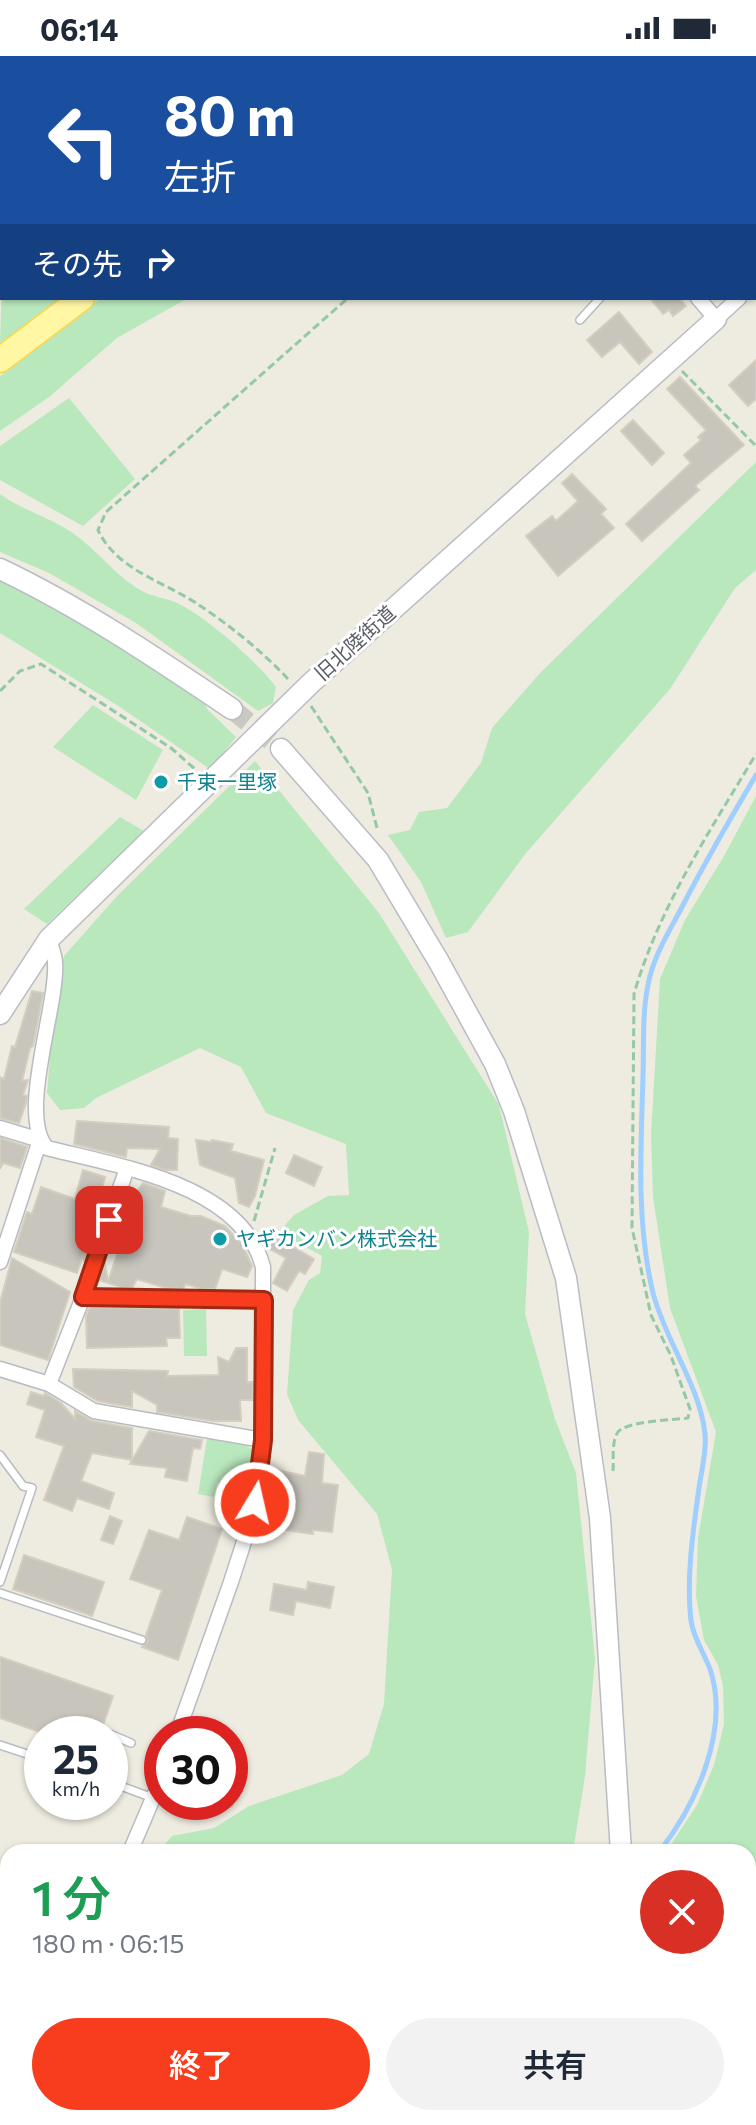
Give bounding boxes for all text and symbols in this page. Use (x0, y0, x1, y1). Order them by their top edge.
text: 06:14 (40, 10, 118, 47)
text: 80 m (164, 79, 295, 148)
icon: left (32, 88, 136, 192)
text: 左折 (164, 153, 236, 197)
icon: right (138, 240, 182, 284)
text: その先 (32, 244, 122, 281)
street label: 旧北陸街道 (309, 600, 400, 685)
place label: 千束一里塚 (177, 769, 277, 793)
marker: 千束一里塚 (152, 773, 170, 791)
pin (75, 1186, 143, 1254)
icon: arrive (87, 1198, 131, 1242)
place label: ヤギカンバン株式会社 (236, 1226, 437, 1250)
marker: ヤギカンバン株式会社 (211, 1230, 229, 1248)
position arrow (213, 1461, 297, 1545)
speed limit sign: 30 (144, 1716, 248, 1820)
text: 25 (53, 1733, 99, 1782)
text: km/h (52, 1776, 100, 1800)
text: 1 分 (32, 1867, 111, 1926)
button: close (640, 1870, 724, 1954)
text: 180 m · 06:15 (32, 1927, 185, 1958)
button: 終了 (32, 2018, 370, 2110)
button: 共有 (386, 2018, 724, 2110)

